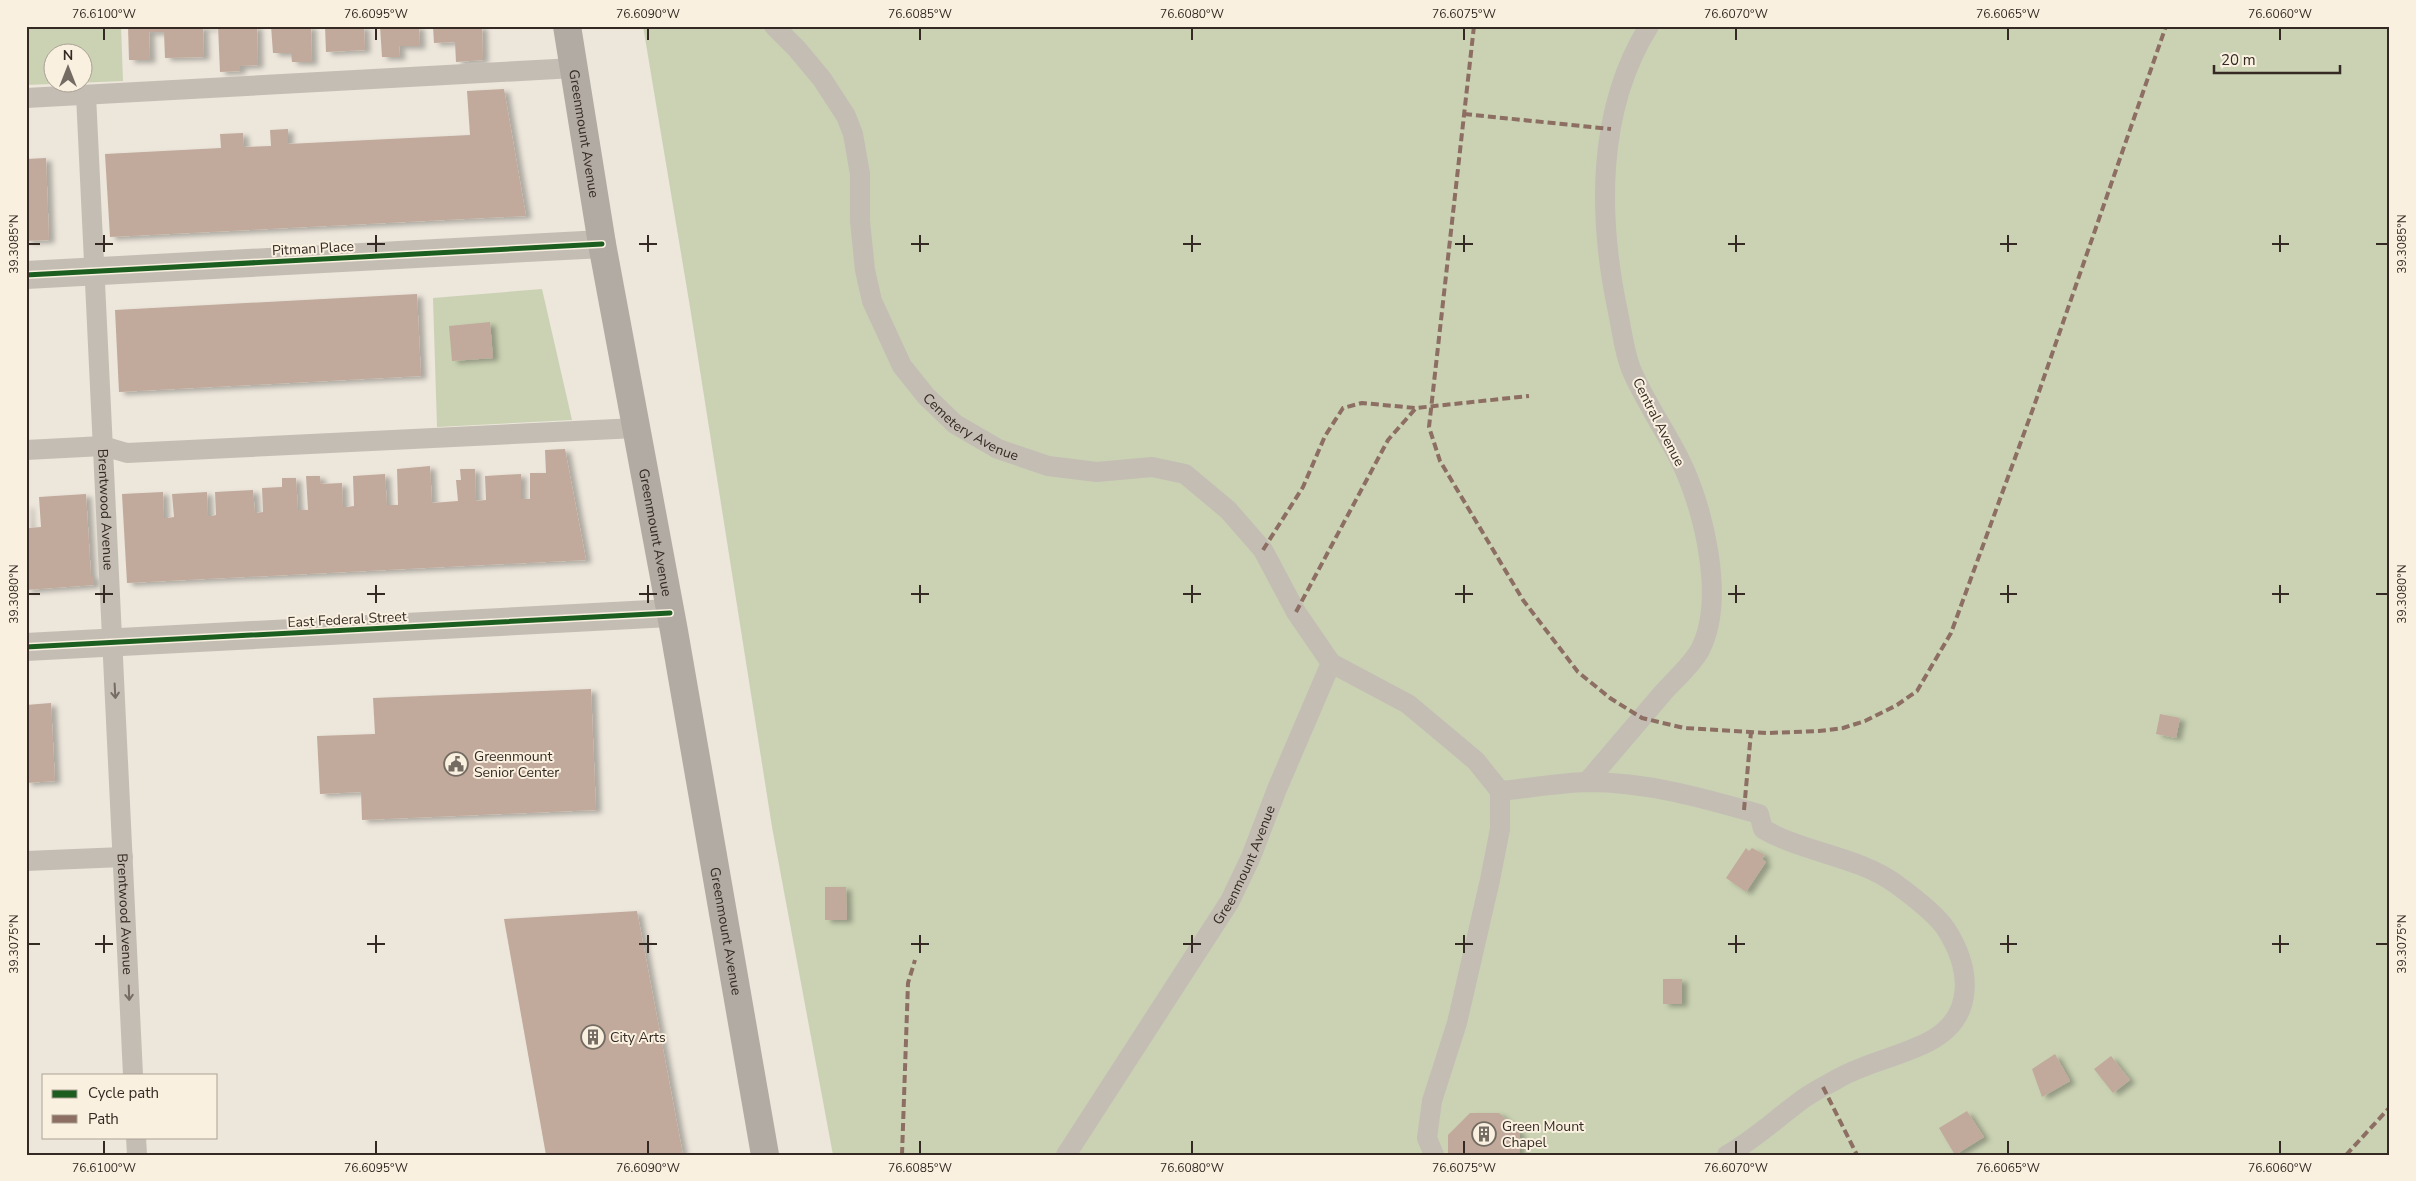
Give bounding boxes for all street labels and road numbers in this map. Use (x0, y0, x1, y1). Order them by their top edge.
street label: Greenmount Avenue (564, 68, 603, 199)
street label: Pitman Place (271, 237, 355, 260)
street label: Central Avenue (1628, 375, 1689, 470)
street label: Cemetery Avenue (919, 389, 1021, 465)
street label: Brentwood Avenue (93, 448, 118, 571)
street label: Greenmount Avenue (634, 467, 676, 598)
street label: East Federal Street (287, 607, 407, 632)
street label: Greenmount Avenue (1208, 803, 1280, 928)
street label: Brentwood Avenue (112, 853, 137, 975)
street label: Greenmount Avenue (705, 866, 746, 997)

